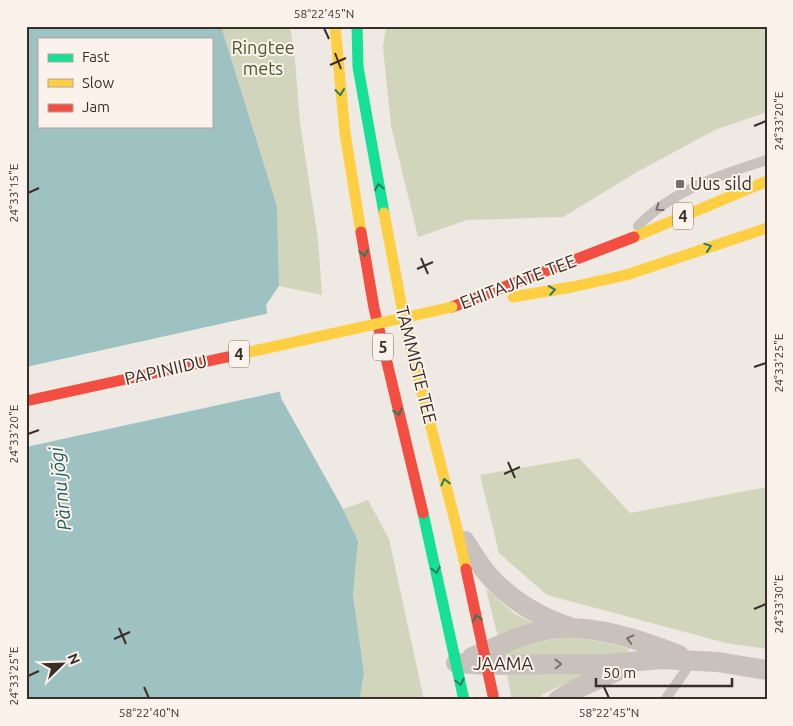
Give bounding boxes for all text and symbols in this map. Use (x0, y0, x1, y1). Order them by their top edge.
text: 58°22'45"N (294, 7, 354, 20)
park label: Ringtee mets (231, 37, 295, 78)
legend (38, 38, 212, 128)
text: Fast (82, 48, 110, 65)
text: Slow (82, 74, 115, 91)
one-way arrow (335, 89, 346, 97)
text: 24°33'20"E (772, 91, 785, 150)
text: Jam (82, 98, 110, 115)
text: 24°33'15"E (7, 163, 20, 222)
place label: Uus sild (690, 173, 752, 193)
marker: Uus sild (674, 178, 686, 190)
one-way arrow (374, 182, 384, 191)
one-way arrow (655, 201, 664, 211)
road number: 4 (673, 202, 693, 230)
one-way arrow (703, 243, 712, 253)
one-way arrow (358, 249, 368, 257)
street label: EHITAJATE TEE (457, 250, 578, 312)
one-way arrow (547, 286, 556, 296)
street label: TAMMISTE TEE (393, 304, 441, 426)
text: 24°33'25"E (772, 333, 785, 392)
road number: 5 (373, 334, 393, 361)
road number: 4 (229, 340, 249, 368)
street label: PAPINIIDU (123, 350, 209, 388)
text: 24°33'20"E (7, 404, 20, 463)
one-way arrow (393, 407, 403, 415)
water label: Pärnu jõgi (45, 445, 75, 532)
one-way arrow (440, 477, 451, 486)
one-way arrow (430, 565, 441, 574)
text: 24°33'30"E (772, 574, 785, 633)
one-way arrow (472, 613, 483, 622)
one-way arrow (625, 634, 634, 645)
north arrow (38, 638, 88, 688)
text: 24°33'25"E (7, 646, 20, 705)
text: N (65, 651, 83, 667)
street label: JAAMA (473, 653, 533, 673)
scale bar (596, 656, 732, 688)
one-way arrow (554, 659, 562, 669)
text: 50 m (603, 664, 636, 681)
one-way arrow (454, 677, 465, 686)
text: 58°22'40"N (119, 706, 179, 719)
text: 58°22'45"N (579, 706, 639, 719)

